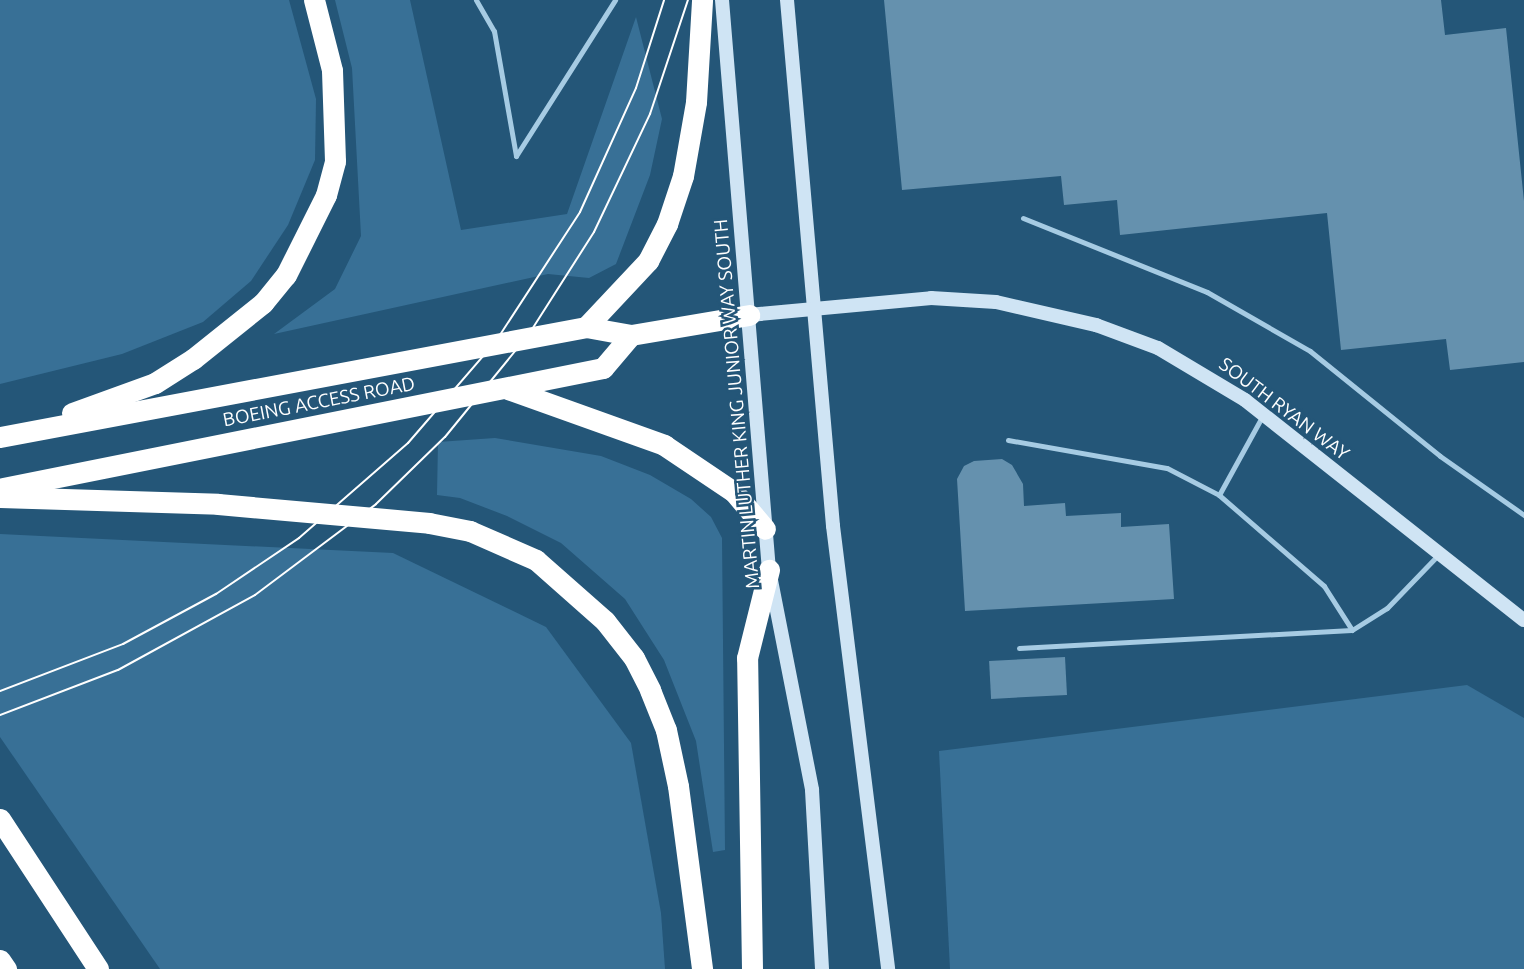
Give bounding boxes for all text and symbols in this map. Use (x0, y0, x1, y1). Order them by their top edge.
street label: MARTIN LUTHER KING JUNIOR WAY SOUTH (709, 218, 765, 590)
street label: SOUTH RYAN WAY (1215, 353, 1353, 465)
street label: BOEING ACCESS ROAD (221, 372, 417, 432)

